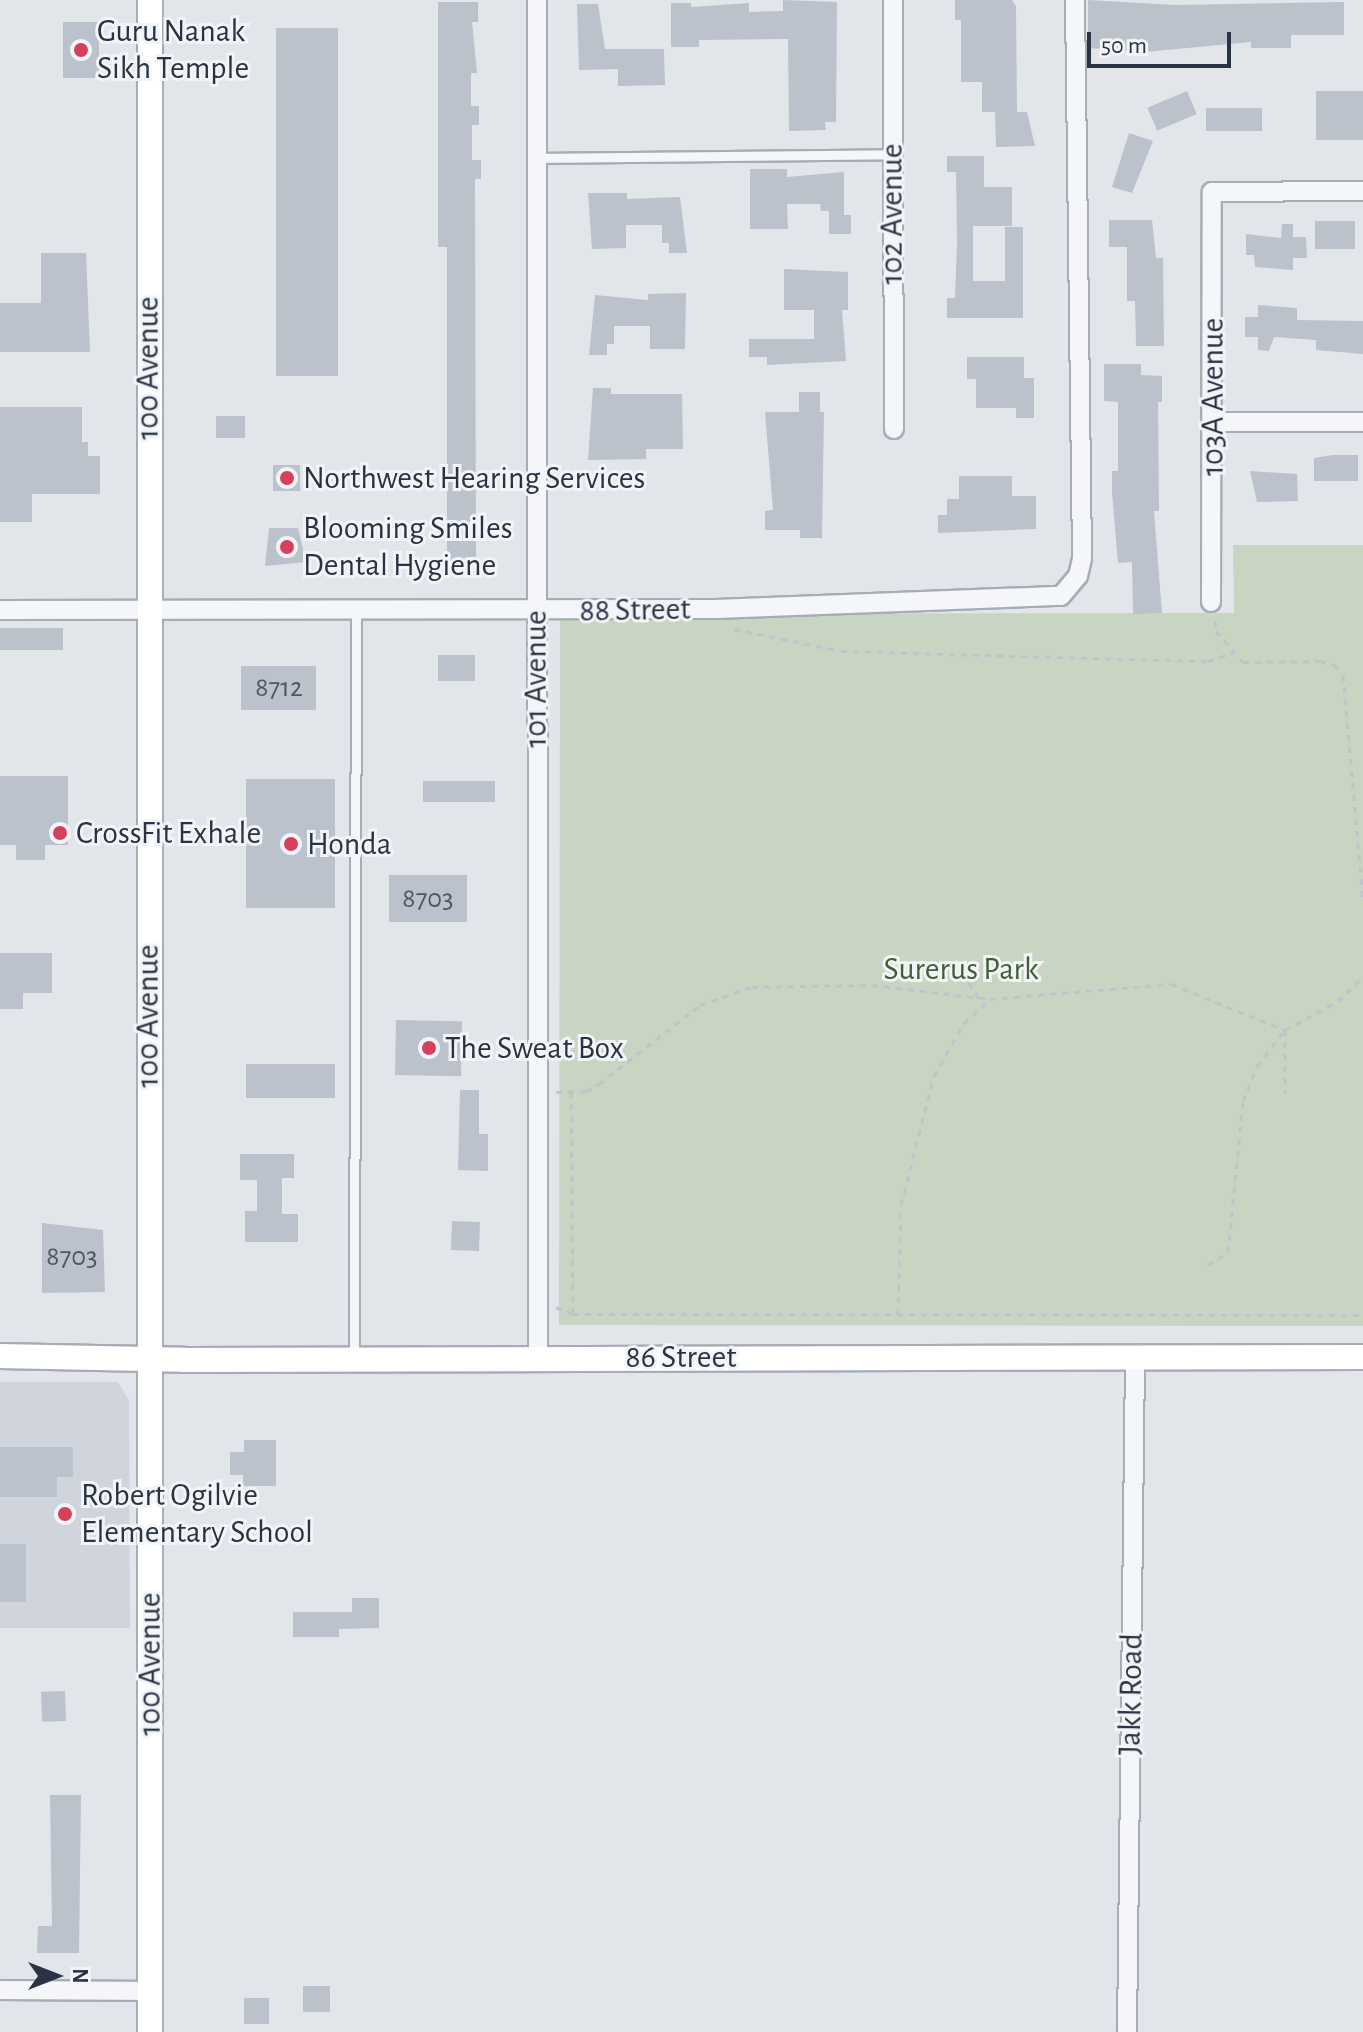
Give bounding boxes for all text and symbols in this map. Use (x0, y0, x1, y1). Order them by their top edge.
place label: Guru Nanak Sikh Temple (97, 13, 249, 88)
scale bar (1091, 16, 1235, 66)
text: 50 m (1101, 34, 1147, 58)
marker: Guru Nanak Sikh Temple (72, 41, 90, 59)
street label: 102 Avenue (873, 143, 911, 285)
street label: 100 Avenue (129, 296, 167, 440)
street label: 103A Avenue (1194, 318, 1232, 476)
place label: Northwest Hearing Services (303, 459, 645, 497)
marker: Northwest Hearing Services (278, 469, 296, 487)
place label: Blooming Smiles Dental Hygiene (303, 510, 513, 585)
marker: Blooming Smiles Dental Hygiene (278, 538, 296, 556)
street label: 88 Street (579, 590, 691, 630)
street label: 101 Avenue (517, 610, 555, 748)
house number: 8712 (255, 671, 303, 705)
place label: CrossFit Exhale (76, 814, 261, 852)
marker: CrossFit Exhale (51, 824, 69, 842)
place label: Honda (307, 825, 392, 863)
marker: Honda (282, 835, 300, 853)
house number: 8703 (402, 882, 454, 916)
street label: 100 Avenue (129, 944, 167, 1088)
park label: Surerus Park (883, 950, 1039, 988)
place label: The Sweat Box (445, 1029, 624, 1067)
marker: The Sweat Box (420, 1039, 438, 1057)
house number: 8703 (46, 1240, 98, 1274)
street label: 86 Street (626, 1338, 736, 1376)
place label: Robert Ogilvie Elementary School (81, 1477, 313, 1552)
marker: Robert Ogilvie Elementary School (56, 1505, 74, 1523)
street label: 100 Avenue (131, 1592, 169, 1736)
street label: Jakk Road (1111, 1633, 1151, 1755)
north arrow (16, 1936, 96, 2016)
text: N (69, 1968, 91, 1984)

